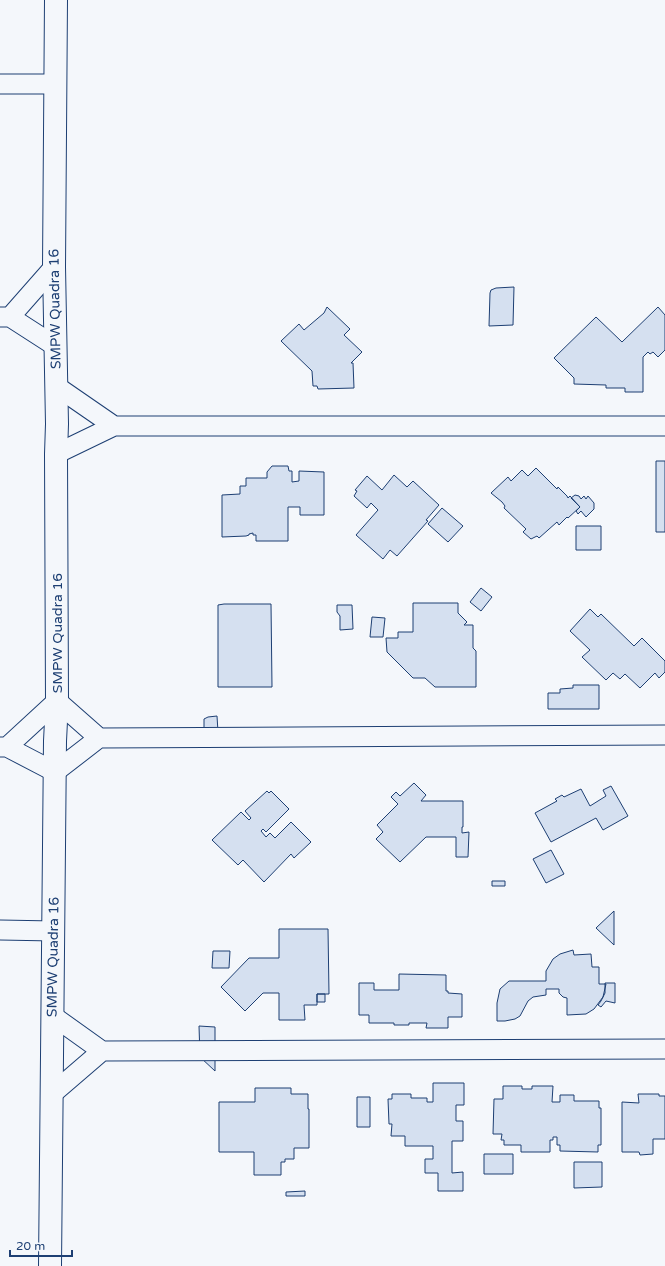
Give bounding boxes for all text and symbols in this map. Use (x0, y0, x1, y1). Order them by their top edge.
street label: SMPW Quadra 16 (45, 249, 65, 369)
street label: SMPW Quadra 16 (49, 573, 66, 693)
street label: SMPW Quadra 16 (43, 897, 63, 1017)
scale bar (10, 1232, 72, 1258)
text: 20 m (16, 1239, 45, 1253)

